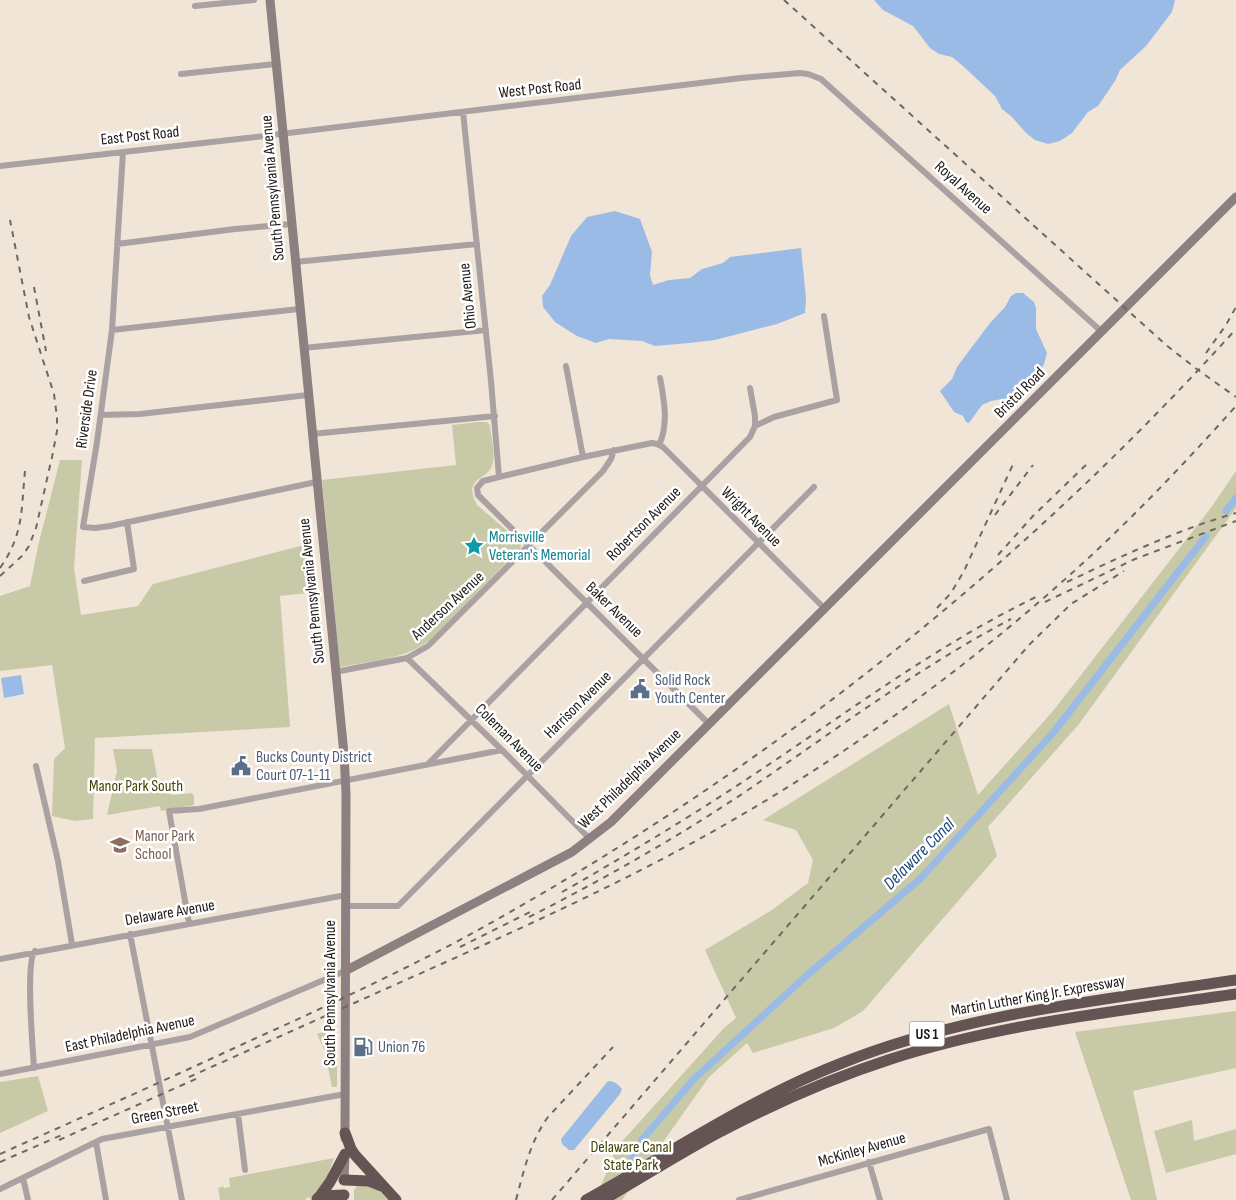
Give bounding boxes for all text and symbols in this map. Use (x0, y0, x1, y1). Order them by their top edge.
street label: West Post Road (498, 75, 582, 103)
street label: South Pennsylvania Avenue (257, 114, 289, 262)
street label: East Post Road (100, 122, 180, 150)
street label: Royal Avenue (930, 157, 996, 219)
street label: Ohio Avenue (455, 262, 481, 330)
street label: Bristol Road (991, 364, 1049, 422)
street label: Riverside Drive (72, 368, 102, 450)
street label: Robertson Avenue (603, 483, 685, 565)
street label: Wright Avenue (717, 483, 785, 551)
street label: South Pennsylvania Avenue (295, 517, 329, 665)
place label: Morrisville Veteran's Memorial (489, 528, 590, 565)
place icon: Morrisville Veteran's Memorial (463, 535, 485, 557)
street label: Anderson Avenue (407, 568, 488, 645)
street label: Baker Avenue (582, 578, 646, 642)
street label: Harrison Avenue (540, 667, 616, 743)
place label: Solid Rock Youth Center (655, 671, 726, 708)
public building icon: Solid Rock Youth Center (629, 678, 651, 700)
street label: Coleman Avenue (471, 700, 547, 776)
street label: West Philadelphia Avenue (575, 725, 685, 833)
place label: Bucks County District Court 07-1-11 (256, 748, 372, 785)
public building icon: Bucks County District Court 07-1-11 (230, 755, 252, 777)
park label: Manor Park South (89, 777, 183, 796)
water label: Delaware Canal (879, 814, 959, 894)
place label: Manor Park School (135, 827, 195, 864)
school or university icon: Manor Park School (109, 834, 131, 856)
street label: Delaware Avenue (124, 896, 216, 930)
street label: South Pennsylvania Avenue (321, 920, 340, 1066)
street label: Martin Luther King Jr. Expressway (949, 971, 1127, 1021)
street label: East Philadelphia Avenue (64, 1011, 196, 1057)
road number: US 1 (910, 1022, 944, 1046)
fuel station icon: Union 76 (352, 1036, 374, 1058)
place label: Union 76 (378, 1038, 425, 1057)
street label: Green Street (130, 1097, 200, 1129)
street label: McKinley Avenue (816, 1128, 908, 1172)
park label: Delaware Canal State Park (590, 1138, 672, 1175)

